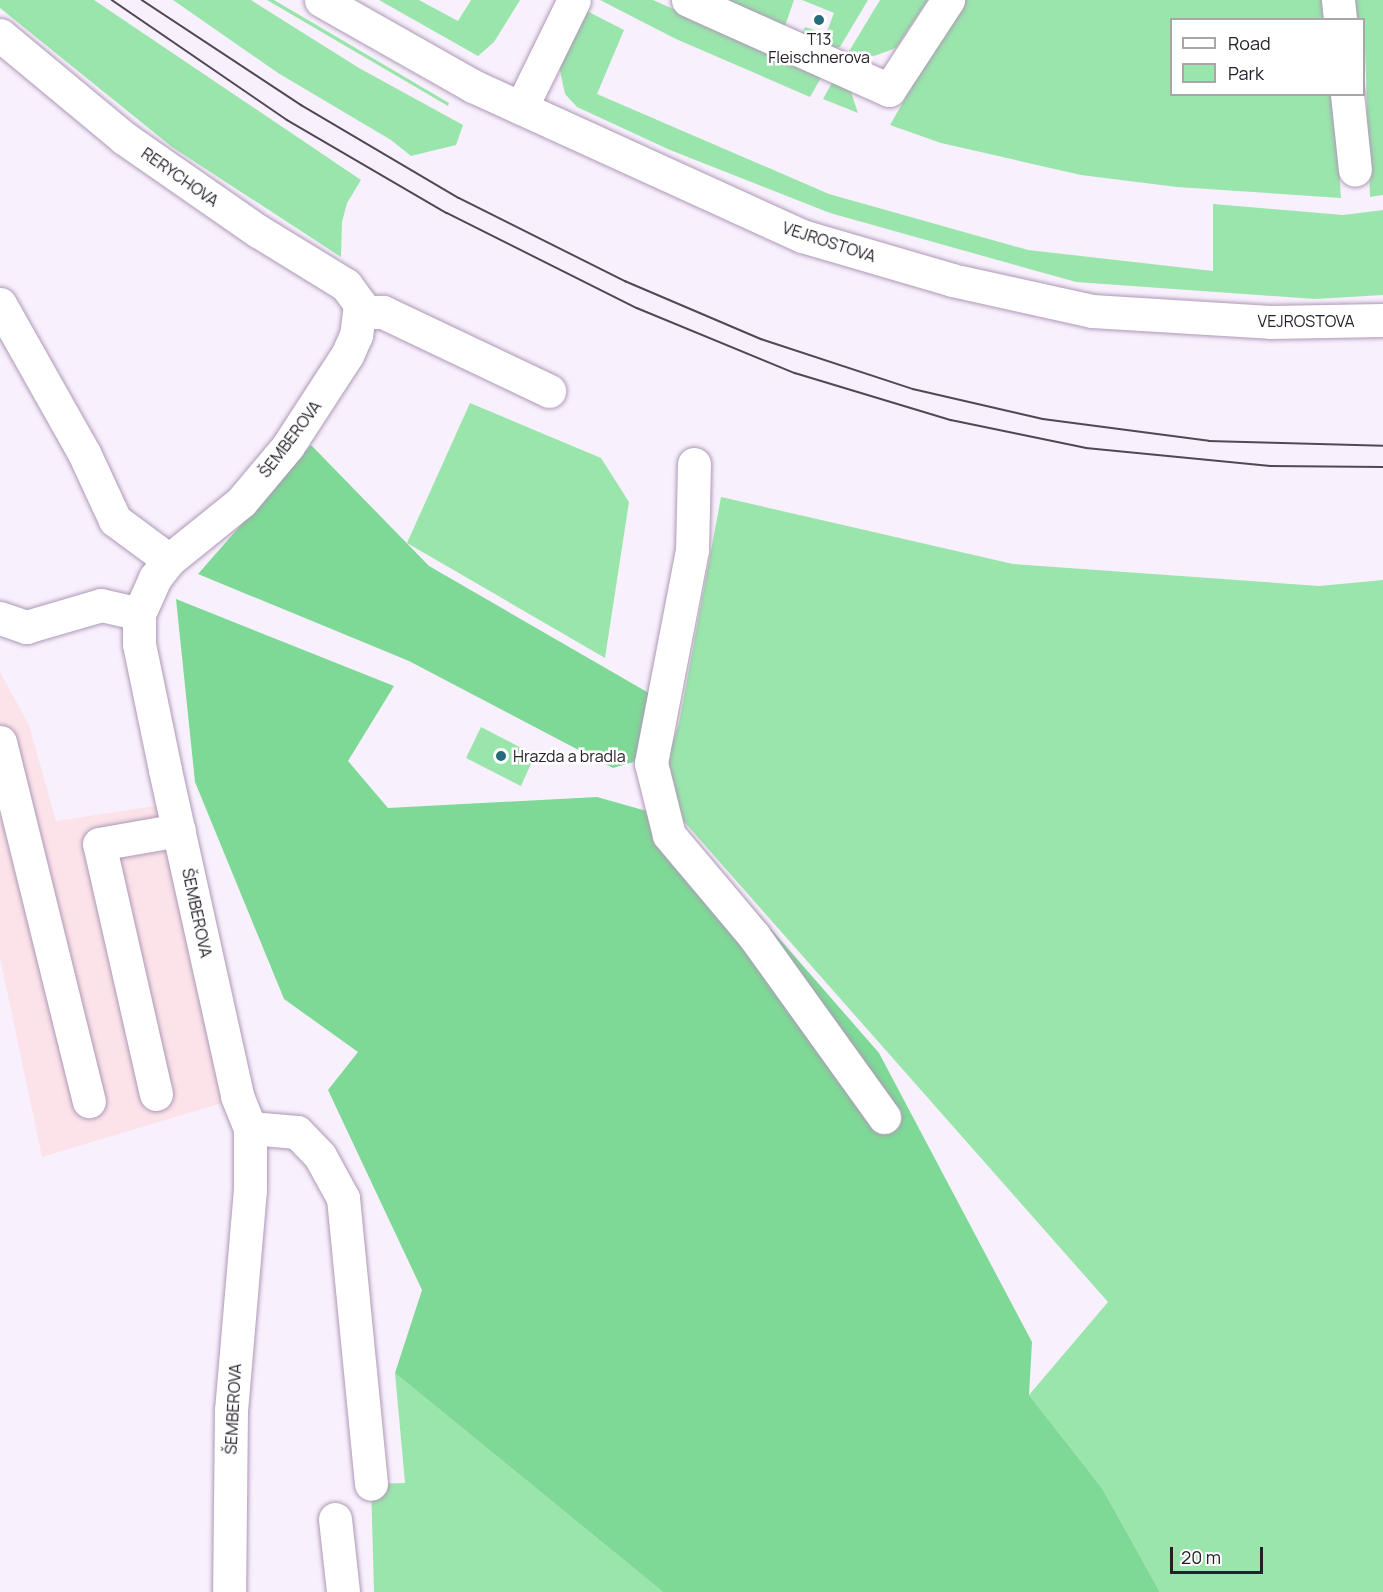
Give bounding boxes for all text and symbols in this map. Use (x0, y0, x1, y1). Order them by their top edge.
marker: T13 Fleischnerova (812, 13, 826, 27)
legend (1170, 18, 1365, 96)
place label: T13 Fleischnerova (768, 29, 870, 67)
text: Road (1228, 31, 1271, 55)
text: Park (1228, 61, 1264, 85)
street label: RERYCHOVA (138, 143, 222, 211)
street label: VEJROSTOVA (780, 218, 878, 266)
street label: VEJROSTOVA (1257, 311, 1355, 331)
street label: ŠEMBEROVA (255, 397, 325, 481)
place label: Hrazda a bradla (513, 746, 626, 766)
marker: Hrazda a bradla (494, 749, 508, 763)
street label: ŠEMBEROVA (178, 866, 216, 960)
street label: ŠEMBEROVA (221, 1363, 245, 1455)
scale bar (1173, 1535, 1266, 1573)
text: 20 m (1181, 1545, 1221, 1569)

